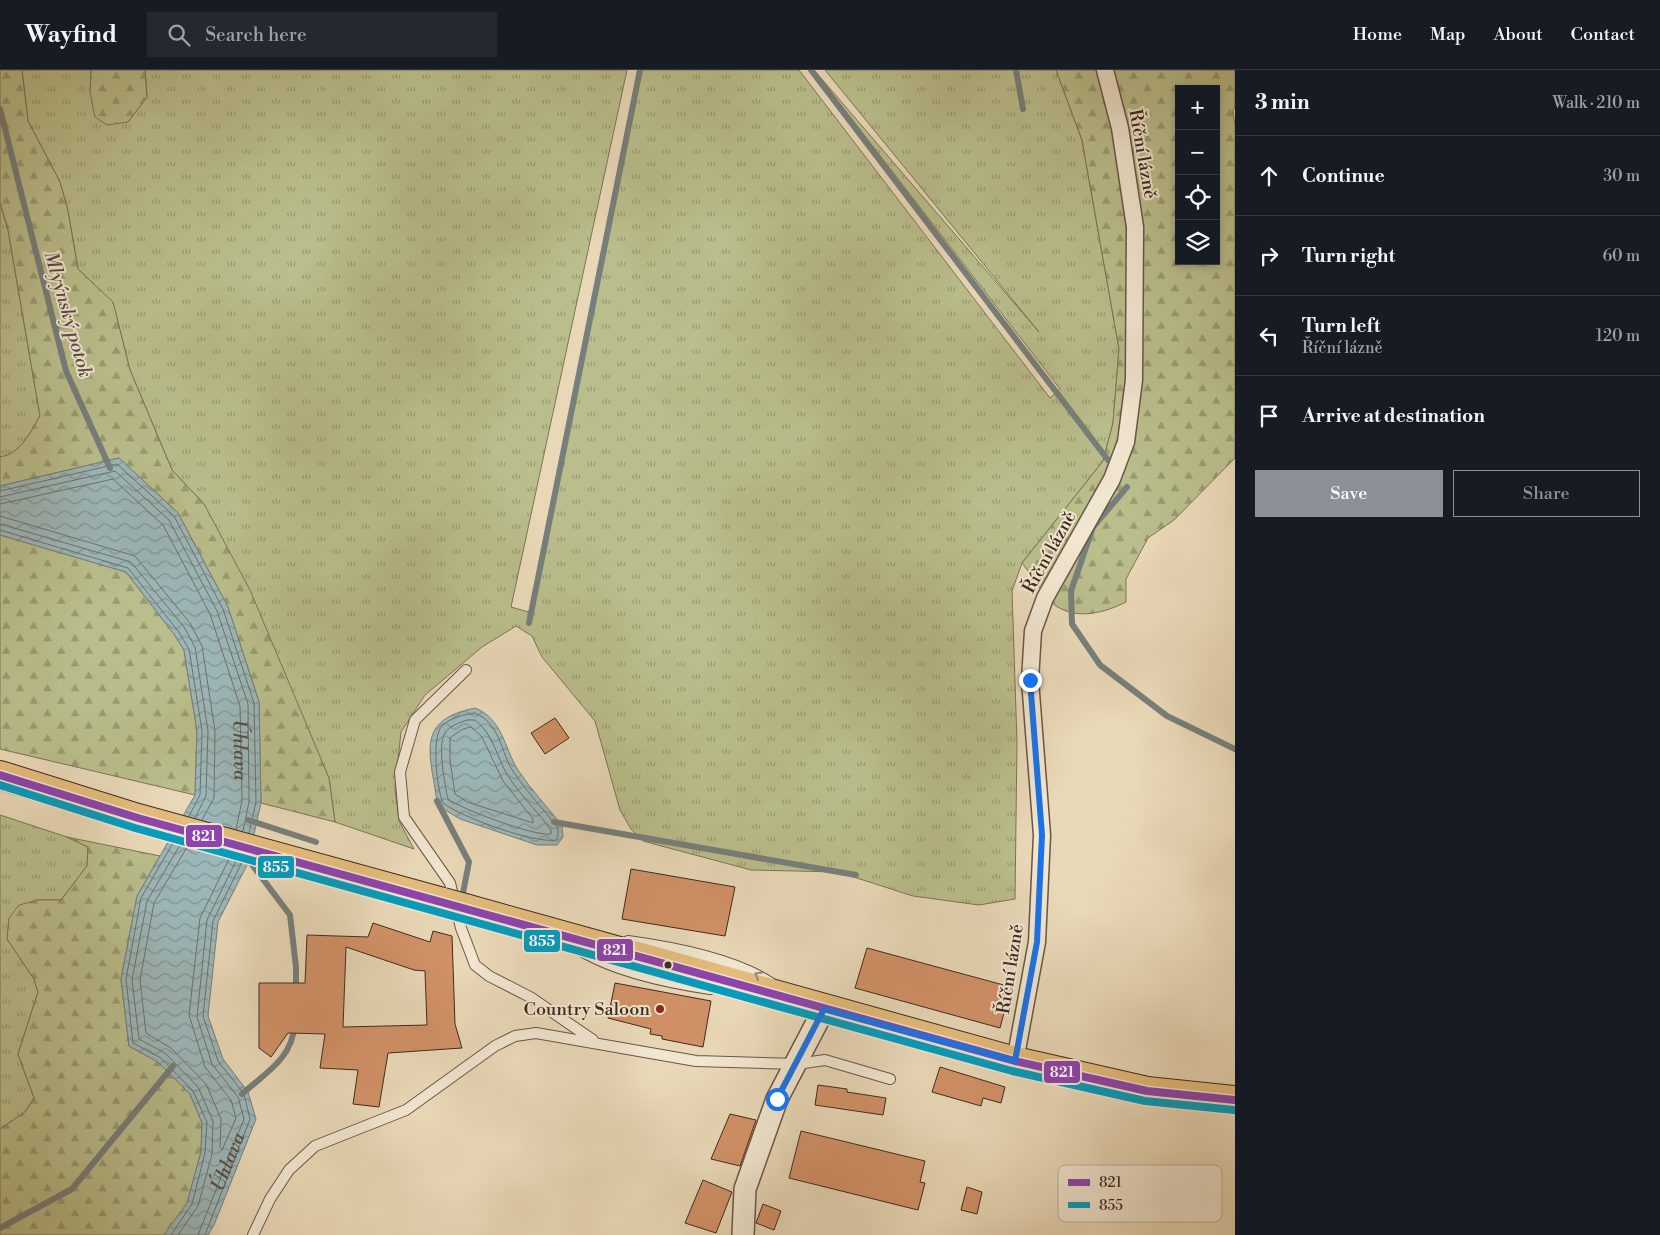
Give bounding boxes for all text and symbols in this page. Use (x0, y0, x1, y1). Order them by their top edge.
search box (147, 12, 497, 57)
text: Wayfind (25, 20, 117, 50)
icon: search (165, 21, 193, 49)
text: Search here (205, 23, 307, 47)
text: Home (1353, 23, 1402, 46)
text: Map (1430, 23, 1466, 46)
text: About (1494, 23, 1543, 46)
text: Contact (1571, 23, 1635, 46)
map controls (1175, 85, 1220, 265)
button: + (1175, 85, 1220, 130)
text: 3 min (1255, 90, 1310, 116)
text: Walk · 210 m (1552, 93, 1640, 113)
street label: Říční lázně (1123, 107, 1162, 201)
button: − (1175, 130, 1220, 175)
icon: ahead (1255, 162, 1283, 190)
text: Continue (1302, 164, 1385, 188)
text: 30 m (1603, 166, 1640, 186)
button: locate (1175, 175, 1220, 220)
button: layers (1175, 220, 1220, 265)
icon: right (1255, 242, 1283, 270)
text: Turn right (1302, 244, 1395, 268)
text: 60 m (1602, 246, 1640, 266)
water label: Mlyýnský potok (39, 248, 98, 380)
text: Turn left (1302, 314, 1381, 338)
icon: left (1255, 322, 1283, 350)
text: 120 m (1596, 326, 1640, 346)
text: Říční lázně (1302, 338, 1383, 358)
icon: arrive (1255, 402, 1283, 430)
text: Arrive at destination (1302, 404, 1485, 428)
button: Save (1255, 470, 1443, 517)
button: Share (1453, 470, 1640, 517)
street label: Říční lázně (1017, 507, 1081, 598)
route end (1019, 669, 1042, 692)
water label: Úhlava (227, 719, 254, 781)
line badge: 821 (185, 824, 223, 848)
text: 821 (192, 828, 217, 846)
line badge: 855 (257, 855, 295, 879)
text: 855 (263, 859, 289, 877)
street label: Říční lázně (992, 922, 1029, 1016)
line badge: 855 (523, 929, 561, 953)
text: 855 (529, 933, 555, 951)
line badge: 821 (596, 938, 634, 962)
text: 821 (603, 942, 628, 960)
unlabelled marker (663, 960, 673, 970)
one-way arrow (754, 971, 763, 981)
place label: Country Saloon (524, 998, 650, 1021)
marker: Country Saloon (654, 1003, 666, 1015)
line badge: 821 (1043, 1060, 1081, 1084)
text: 821 (1050, 1064, 1075, 1082)
route start (766, 1088, 789, 1111)
water label: Úhlava (204, 1129, 251, 1195)
legend (1058, 1165, 1222, 1222)
text: 821 (1099, 1174, 1122, 1192)
text: 855 (1099, 1197, 1123, 1215)

